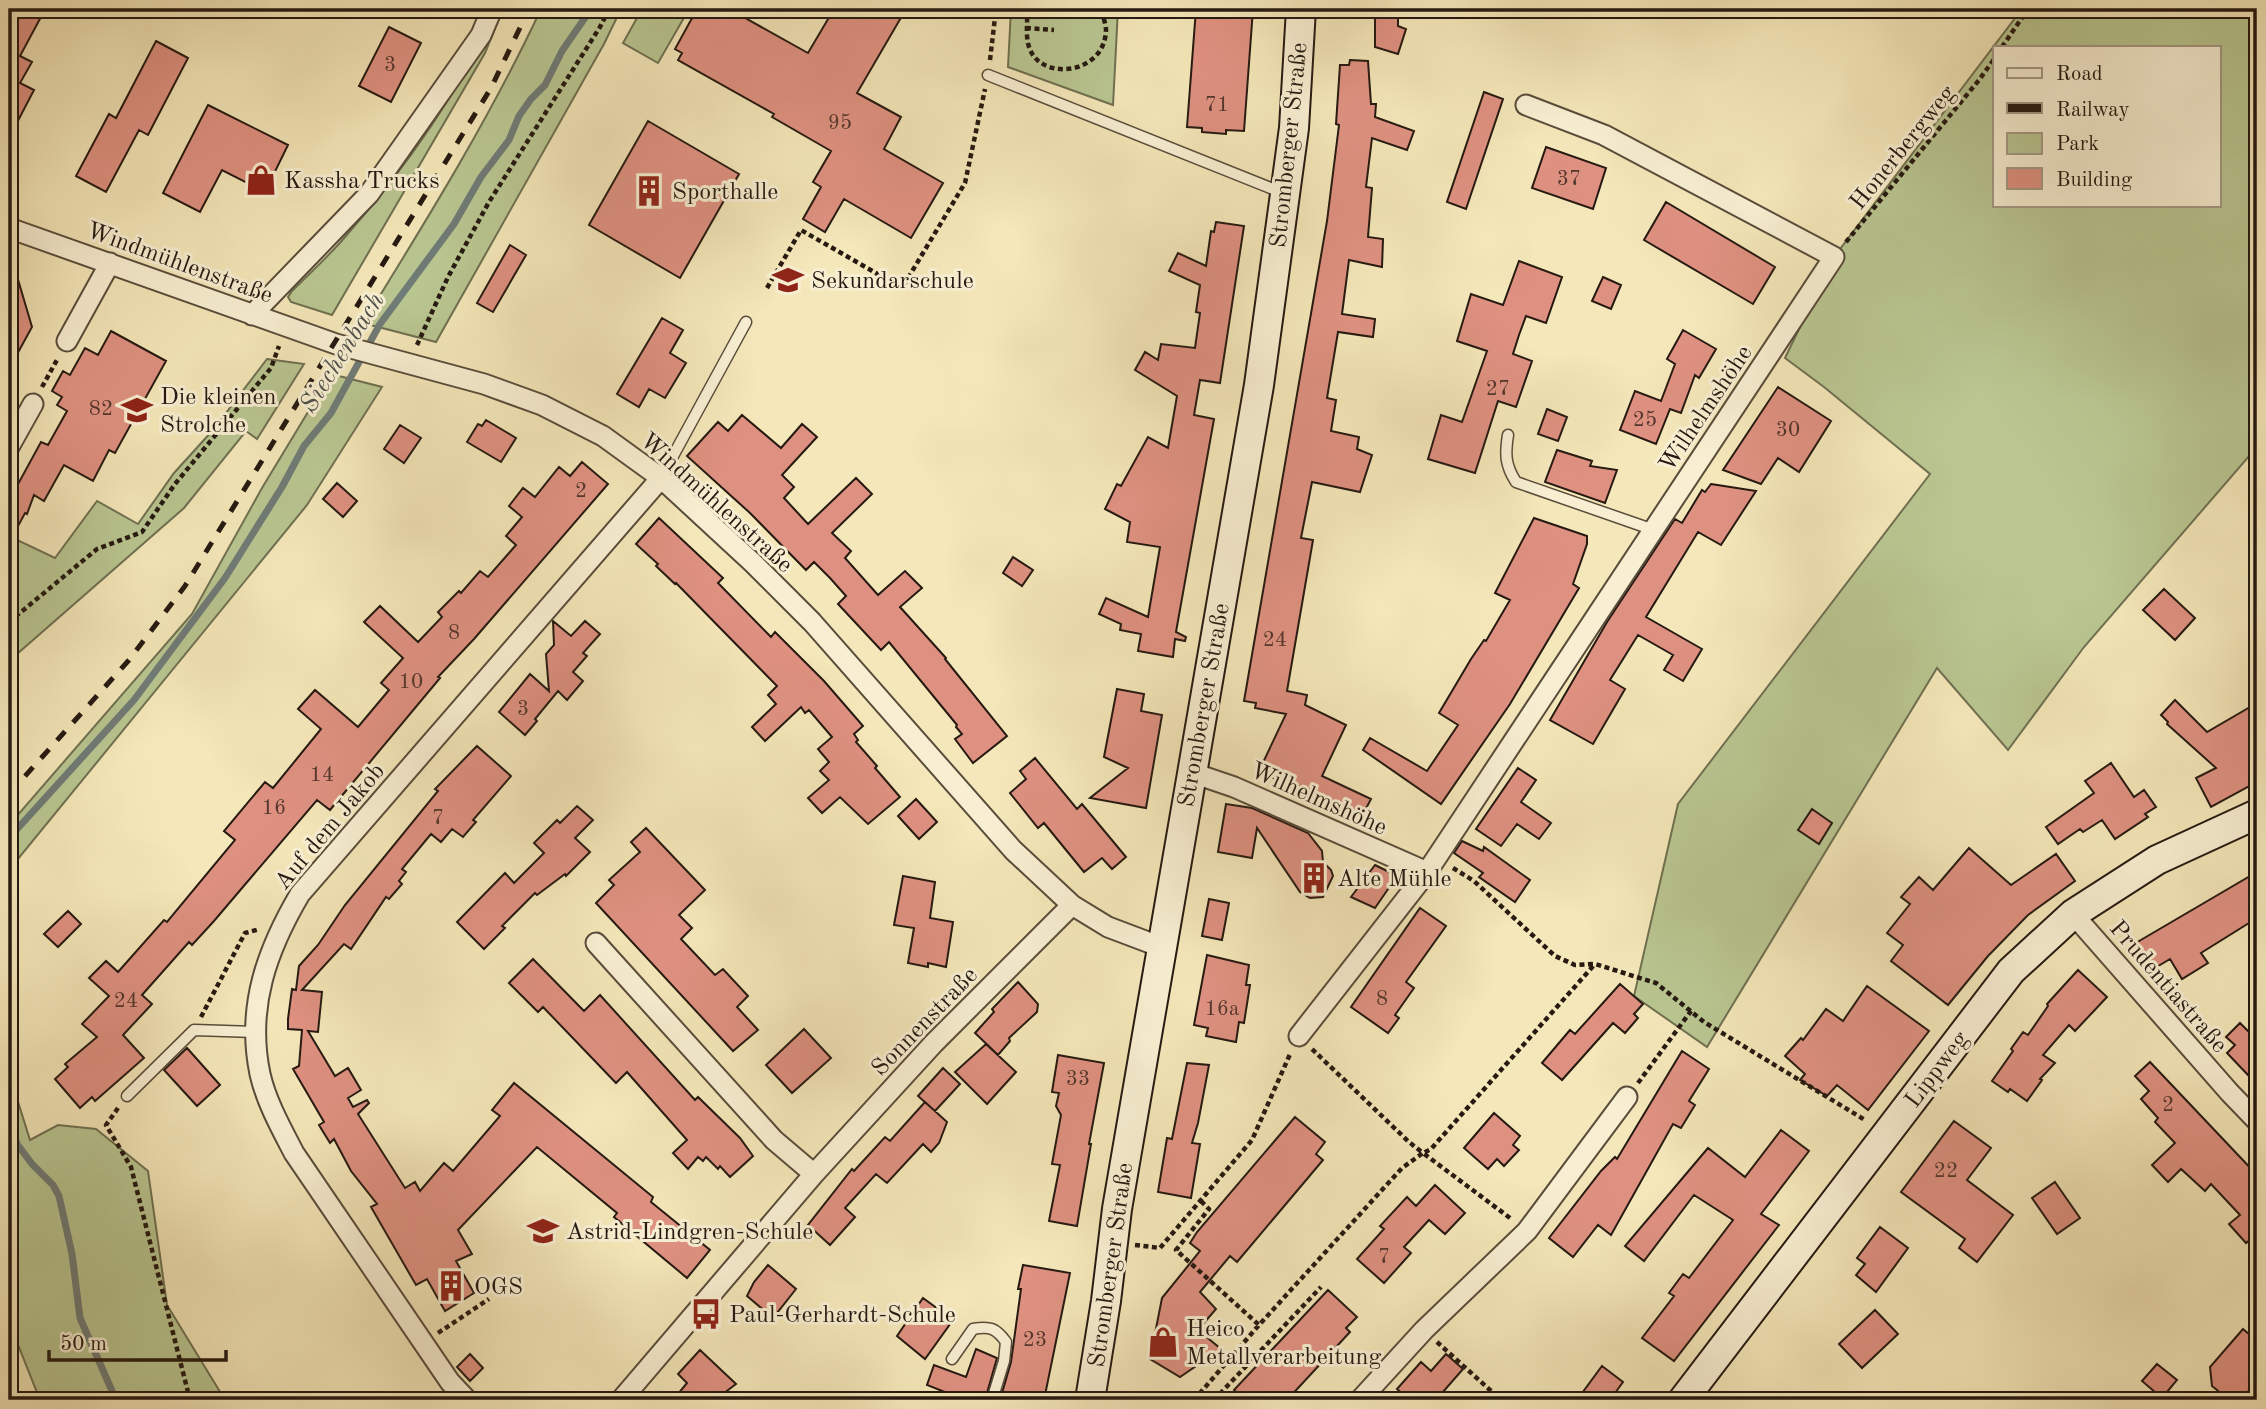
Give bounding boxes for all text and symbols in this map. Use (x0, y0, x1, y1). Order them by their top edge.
street label: Stromberger Straße (1267, 41, 1313, 249)
legend (1993, 46, 2220, 206)
house number: 3 (384, 55, 396, 76)
text: Road (2056, 64, 2103, 85)
street label: Honerbergweg (1846, 82, 1961, 215)
house number: 71 (1205, 95, 1229, 116)
text: Railway (2056, 100, 2130, 121)
house number: 95 (828, 113, 852, 134)
text: Park (2056, 134, 2099, 155)
shop icon: Kassha Trucks (244, 163, 278, 197)
house number: 37 (1557, 169, 1581, 190)
place label: Kassha Trucks (284, 170, 440, 194)
text: Building (2056, 170, 2133, 191)
building icon: Sporthalle (632, 174, 666, 208)
place label: Sporthalle (672, 181, 778, 205)
street label: Windmühlenstraße (83, 219, 276, 309)
school or university icon: Sekundarschule (771, 263, 805, 297)
place label: Sekundarschule (811, 270, 974, 294)
water label: Siechenbach (296, 288, 390, 418)
street label: Wilhelmshöhe (1656, 342, 1758, 477)
house number: 27 (1486, 379, 1510, 400)
place label: Die kleinen Strolche (160, 386, 276, 438)
school or university icon: Die kleinen Strolche (120, 393, 154, 427)
house number: 82 (89, 399, 113, 420)
house number: 25 (1633, 410, 1657, 431)
house number: 30 (1776, 420, 1800, 441)
street label: Windmühlenstraße (635, 429, 797, 578)
house number: 2 (575, 481, 587, 502)
street label: Stromberger Straße (1175, 602, 1235, 809)
house number: 8 (448, 623, 460, 644)
house number: 24 (1263, 630, 1287, 651)
house number: 10 (399, 672, 423, 693)
house number: 3 (517, 699, 529, 720)
street label: Wilhelmshöhe (1246, 759, 1390, 841)
street label: Auf dem Jakob (271, 760, 390, 895)
house number: 14 (310, 765, 334, 786)
house number: 16 (262, 798, 286, 819)
house number: 7 (432, 808, 444, 829)
building icon: Alte Mühle (1297, 861, 1331, 895)
place label: Alte Mühle (1337, 868, 1451, 892)
street label: Prudentiastraße (2104, 917, 2231, 1058)
street label: Sonnenstraße (868, 963, 983, 1081)
house number: 8 (1376, 989, 1388, 1010)
house number: 24 (114, 991, 138, 1012)
house number: 16a (1205, 999, 1239, 1020)
street label: Lippweg (1901, 1028, 1974, 1113)
house number: 33 (1066, 1069, 1090, 1090)
house number: 2 (2162, 1095, 2174, 1116)
street label: Stromberger Straße (1086, 1161, 1138, 1369)
house number: 22 (1934, 1161, 1958, 1182)
school or university icon: Astrid-Lindgren-Schule (526, 1214, 560, 1248)
place label: Astrid-Lindgren-Schule (566, 1221, 813, 1245)
house number: 7 (1378, 1247, 1390, 1268)
building icon: OGS (434, 1269, 468, 1303)
place label: OGS (474, 1276, 523, 1300)
bus stop icon: Paul-Gerhardt-Schule (689, 1297, 723, 1331)
place label: Paul-Gerhardt-Schule (729, 1304, 956, 1328)
scale bar (49, 1318, 226, 1362)
place label: Heico Metallverarbeitung (1186, 1318, 1381, 1370)
shop icon: Heico Metallverarbeitung (1146, 1325, 1180, 1359)
house number: 23 (1023, 1330, 1047, 1351)
text: 50 m (60, 1334, 107, 1355)

